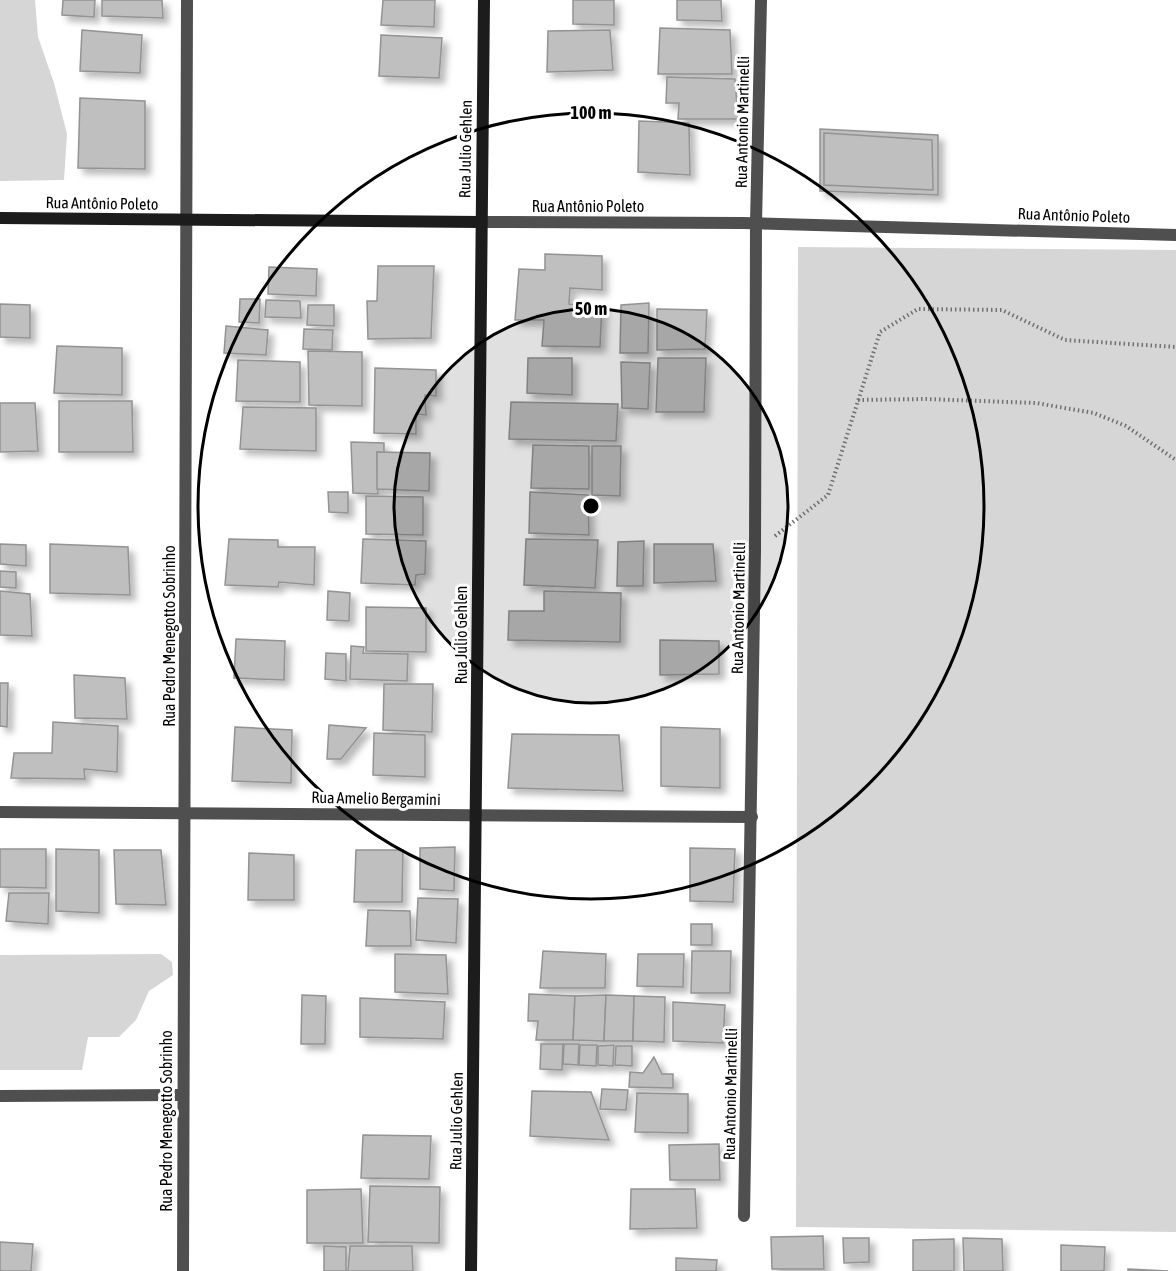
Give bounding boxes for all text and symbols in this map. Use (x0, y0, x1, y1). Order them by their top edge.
street label: Rua Antonio Martinelli (732, 56, 752, 188)
street label: Rua Julio Gehlen (455, 100, 475, 198)
text: 100 m (571, 102, 611, 123)
street label: Rua Antônio Poleto (46, 193, 158, 213)
street label: Rua Antônio Poleto (532, 197, 644, 215)
street label: Rua Antônio Poleto (1017, 204, 1131, 226)
text: 50 m (575, 298, 607, 319)
centre of rings (581, 496, 601, 516)
street label: Rua Antonio Martinelli (728, 542, 748, 674)
street label: Rua Pedro Menegotto Sobrinho (160, 545, 179, 727)
street label: Rua Julio Gehlen (452, 586, 470, 684)
street label: Rua Amelio Bergamini (311, 788, 441, 809)
street label: Rua Antonio Martinelli (720, 1028, 740, 1160)
street label: Rua Pedro Menegotto Sobrinho (157, 1030, 176, 1212)
street label: Rua Julio Gehlen (446, 1072, 466, 1170)

